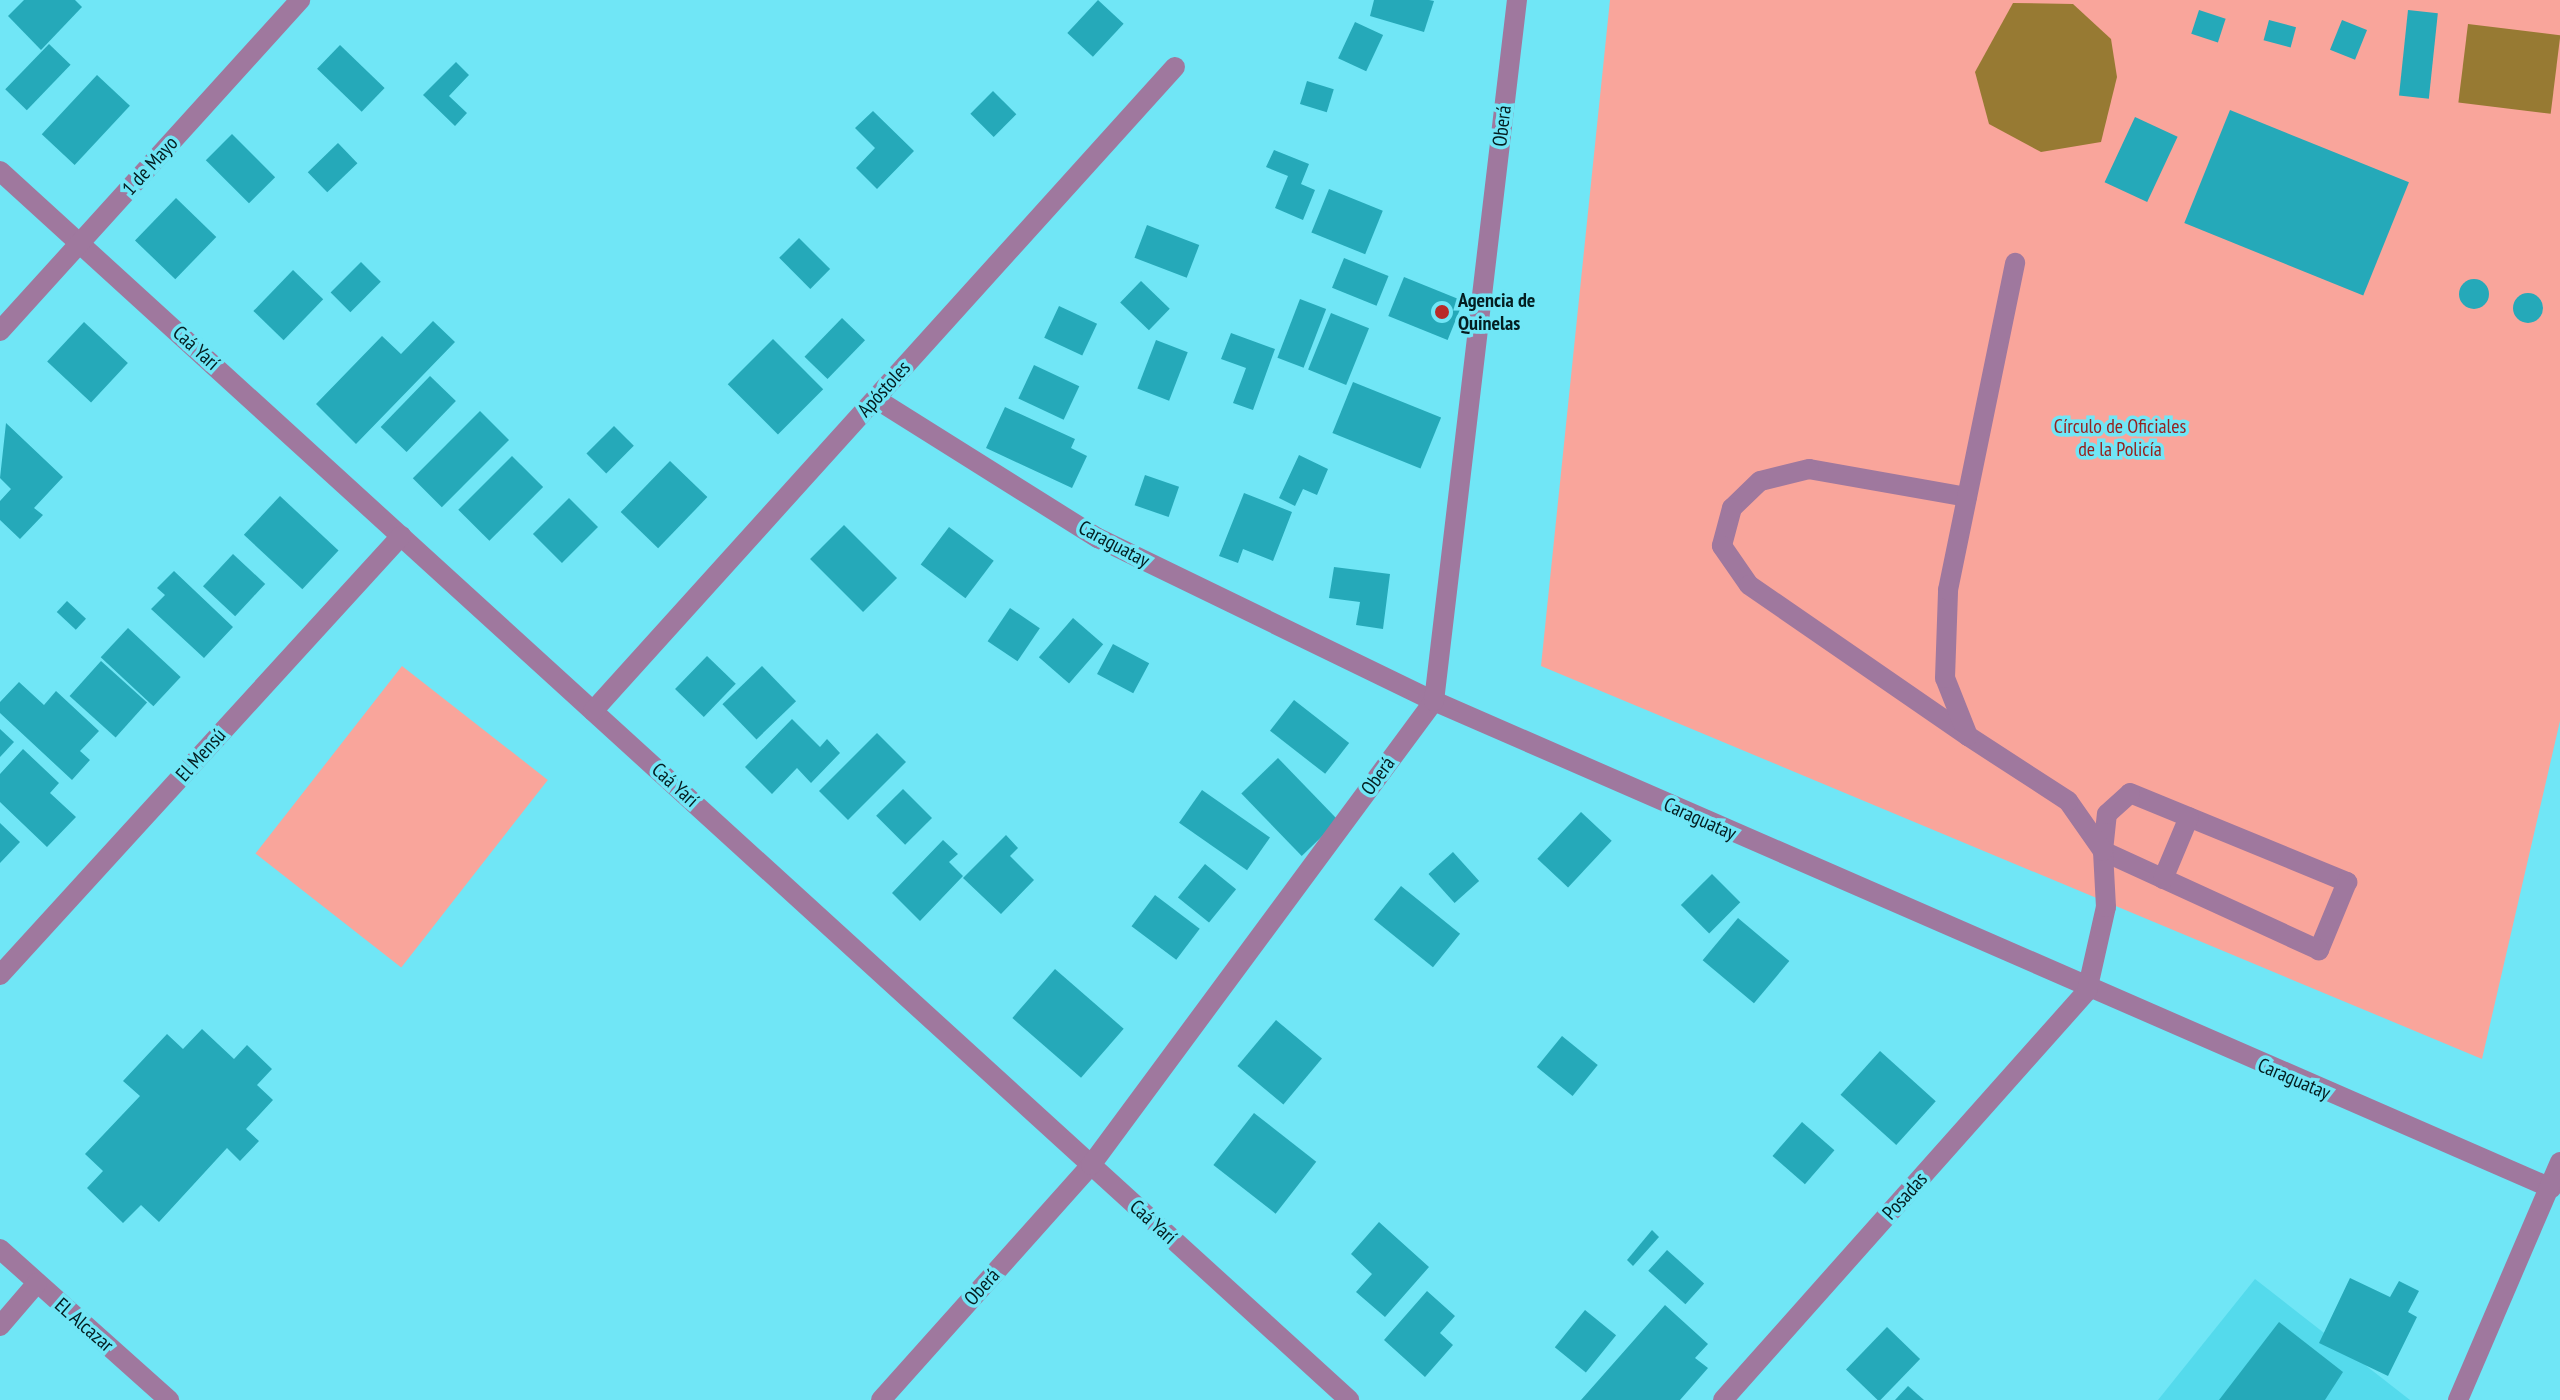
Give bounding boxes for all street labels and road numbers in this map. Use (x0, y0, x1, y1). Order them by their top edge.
street label: Oberá (1488, 104, 1516, 148)
street label: 1 de Mayo (117, 131, 183, 201)
street label: Caá Yarí (168, 321, 224, 375)
street label: Apóstoles (853, 356, 915, 422)
street label: Caraguatay (1074, 515, 1154, 573)
street label: El Mensú (171, 724, 231, 786)
street label: Oberá (1356, 752, 1400, 800)
street label: Caá Yarí (647, 758, 703, 812)
street label: Caraguatay (1660, 792, 1740, 846)
street label: Caraguatay (2254, 1053, 2334, 1105)
street label: Posadas (1878, 1167, 1932, 1225)
street label: Caá Yarí (1125, 1195, 1181, 1249)
street label: Oberá (959, 1264, 1005, 1310)
street label: EL Alcazar (49, 1293, 119, 1357)

